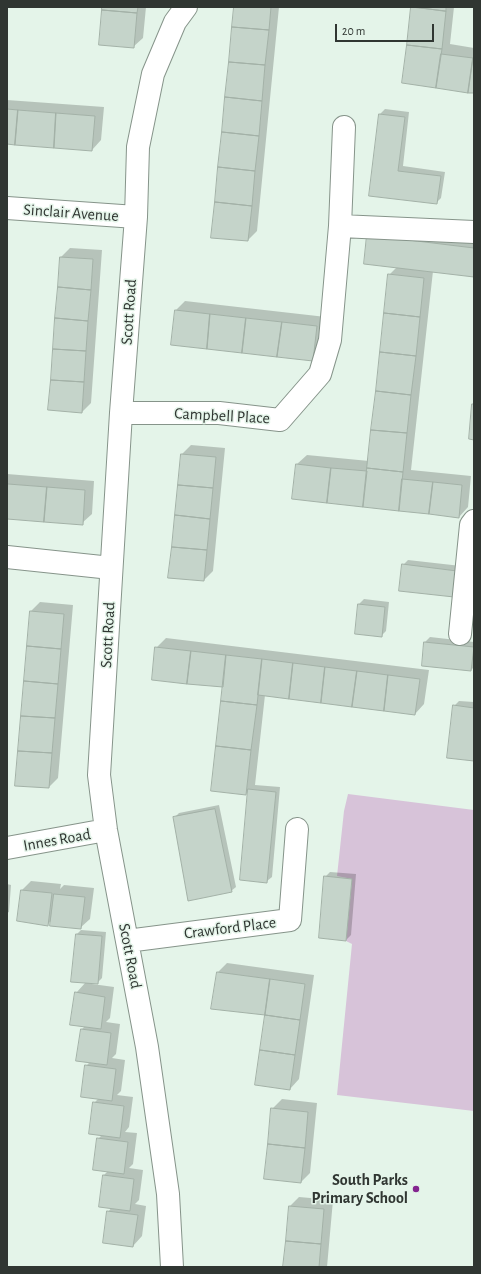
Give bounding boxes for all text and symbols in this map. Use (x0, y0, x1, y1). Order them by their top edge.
scale bar (337, 16, 436, 42)
text: 20 m (342, 25, 365, 37)
street label: Sinclair Avenue (23, 200, 119, 226)
street label: Scott Road (117, 278, 141, 346)
street label: Campbell Place (174, 404, 270, 428)
street label: Scott Road (97, 602, 119, 668)
street label: Innes Road (22, 825, 92, 855)
street label: Crawford Place (183, 913, 277, 943)
street label: Scott Road (114, 922, 146, 990)
place label: South Parks Primary School (311, 1170, 408, 1208)
marker: South Parks Primary School (411, 1184, 421, 1194)

